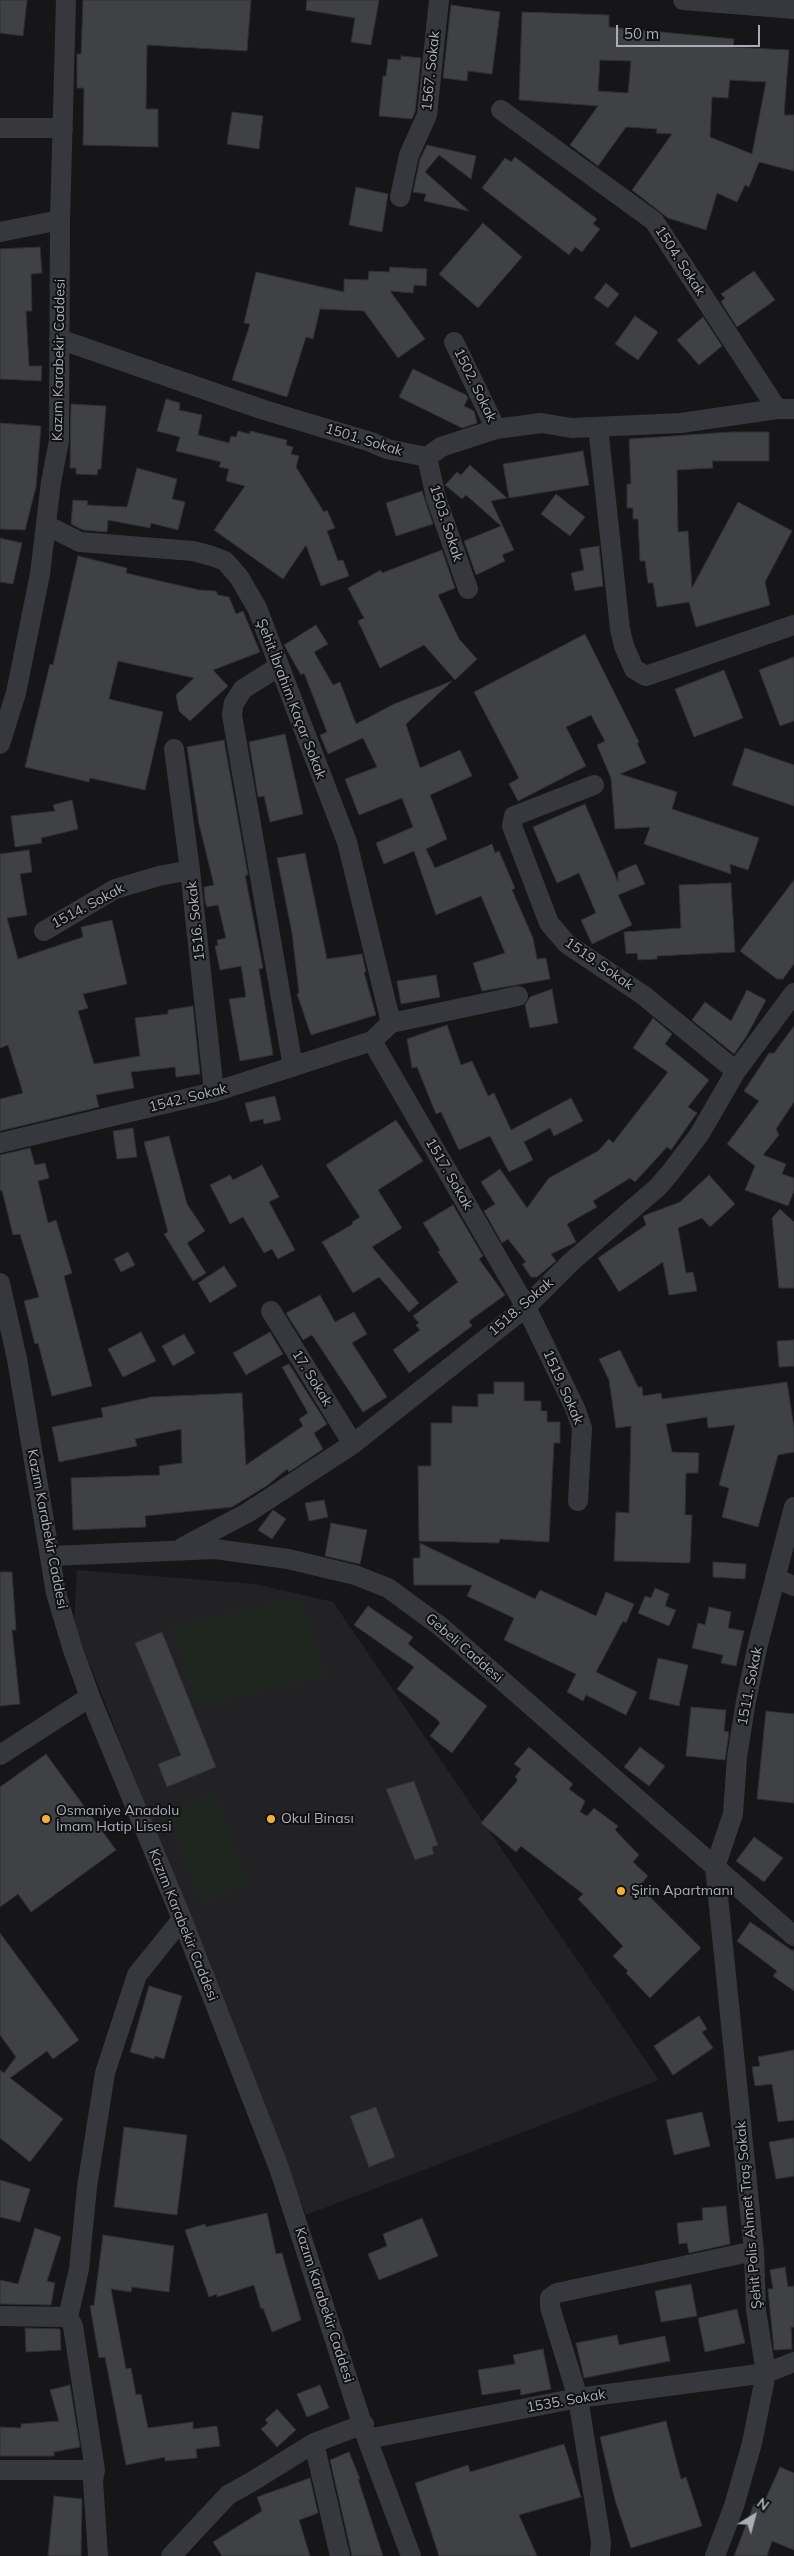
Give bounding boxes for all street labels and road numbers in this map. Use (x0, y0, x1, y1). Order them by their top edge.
street label: 1567. Sokak (418, 30, 444, 112)
street label: 1504. Sokak (651, 223, 709, 299)
street label: Kazım Karabekir Caddesi (49, 279, 69, 441)
street label: 1502. Sokak (450, 345, 500, 425)
street label: 1501. Sokak (323, 420, 405, 460)
street label: 1503. Sokak (426, 482, 466, 564)
street label: Şehit İbrahim Kaçar Sokak (253, 617, 329, 781)
street label: 1514. Sokak (49, 880, 127, 932)
street label: 1516. Sokak (183, 880, 209, 962)
street label: 1519. Sokak (561, 934, 637, 994)
street label: 1542. Sokak (147, 1080, 229, 1116)
street label: 1517. Sokak (422, 1135, 476, 1213)
street label: 1518. Sokak (485, 1274, 557, 1340)
street label: 17. Sokak (288, 1347, 336, 1409)
street label: 1519. Sokak (539, 1347, 587, 1427)
street label: Kazım Karabekir Caddesi (23, 1448, 71, 1610)
street label: Gebeli Caddesi (422, 1610, 506, 1686)
street label: 1511. Sokak (734, 1645, 766, 1727)
street label: Kazım Karabekir Caddesi (145, 1847, 221, 2003)
street label: Şehit Polis Ahmet Traş Sokak (732, 2120, 766, 2310)
street label: Kazım Karabekir Caddesi (291, 2225, 357, 2385)
street label: 1535. Sokak (525, 2386, 607, 2416)

